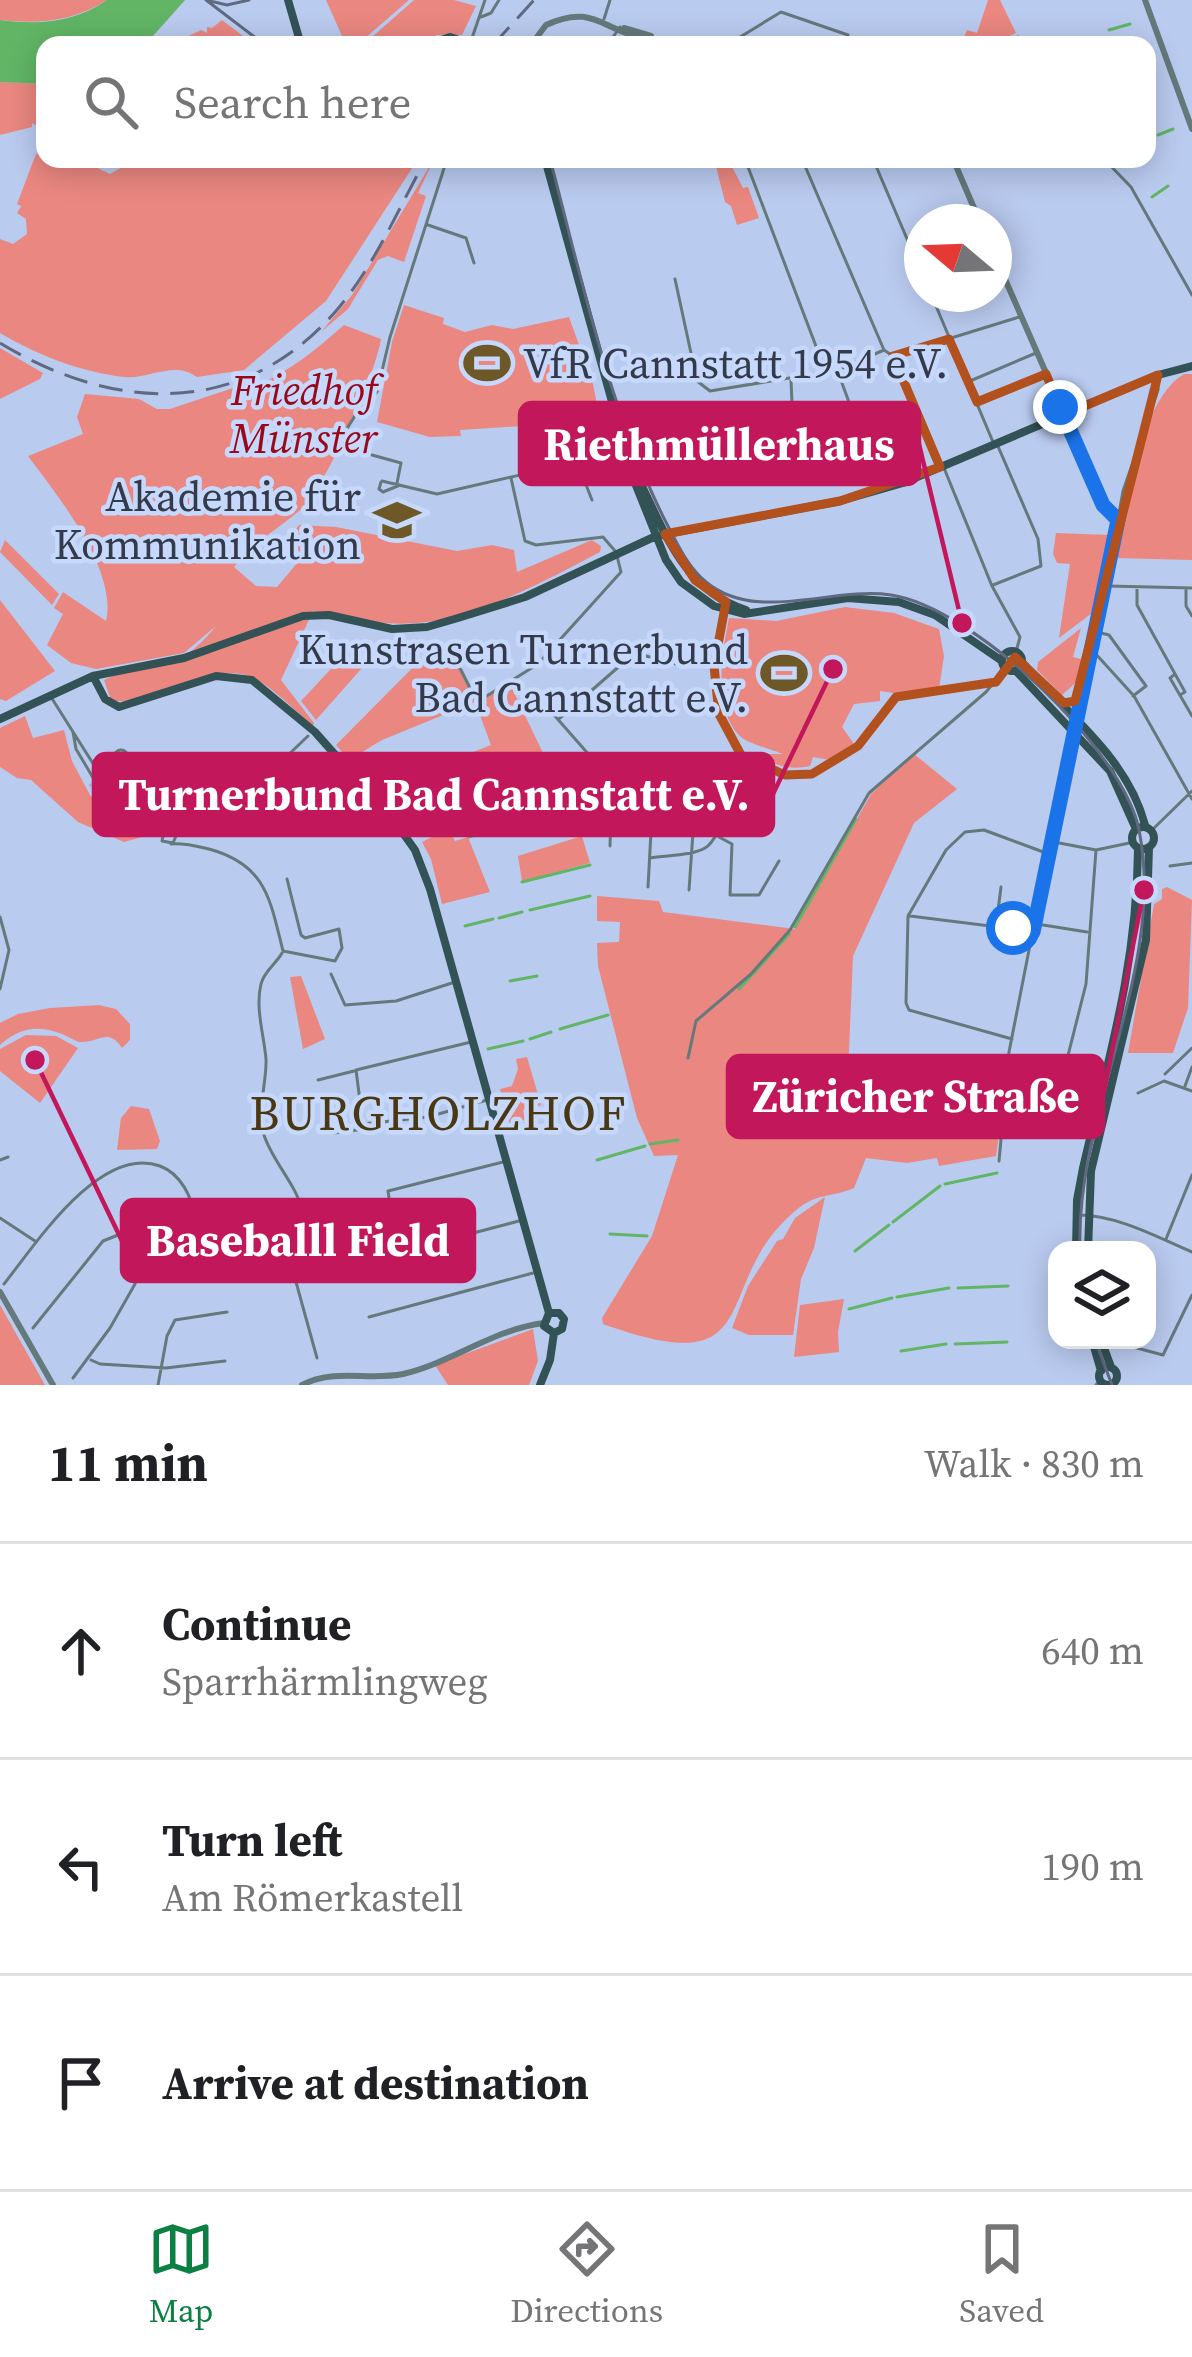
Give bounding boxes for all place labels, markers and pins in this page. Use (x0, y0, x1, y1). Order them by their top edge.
place label: VfR Cannstatt 1954 e.V. (523, 334, 948, 392)
sports icon: VfR Cannstatt 1954 e.V. (462, 338, 512, 388)
callout: Riethmüllerhaus (520, 403, 919, 484)
place label: Akademie für Kommunikation (54, 467, 361, 573)
school or university icon: Akademie für Kommunikation (372, 495, 422, 545)
place label: Kunstrasen Turnerbund Bad Cannstatt e.V. (298, 620, 748, 726)
sports icon: Kunstrasen Turnerbund Bad Cannstatt e.V. (759, 648, 809, 698)
callout: Turnerbund Bad Cannstatt e.V. (94, 754, 773, 835)
callout: Züricher Straße (728, 1056, 1103, 1137)
callout: Baseballl Field (122, 1200, 474, 1281)

